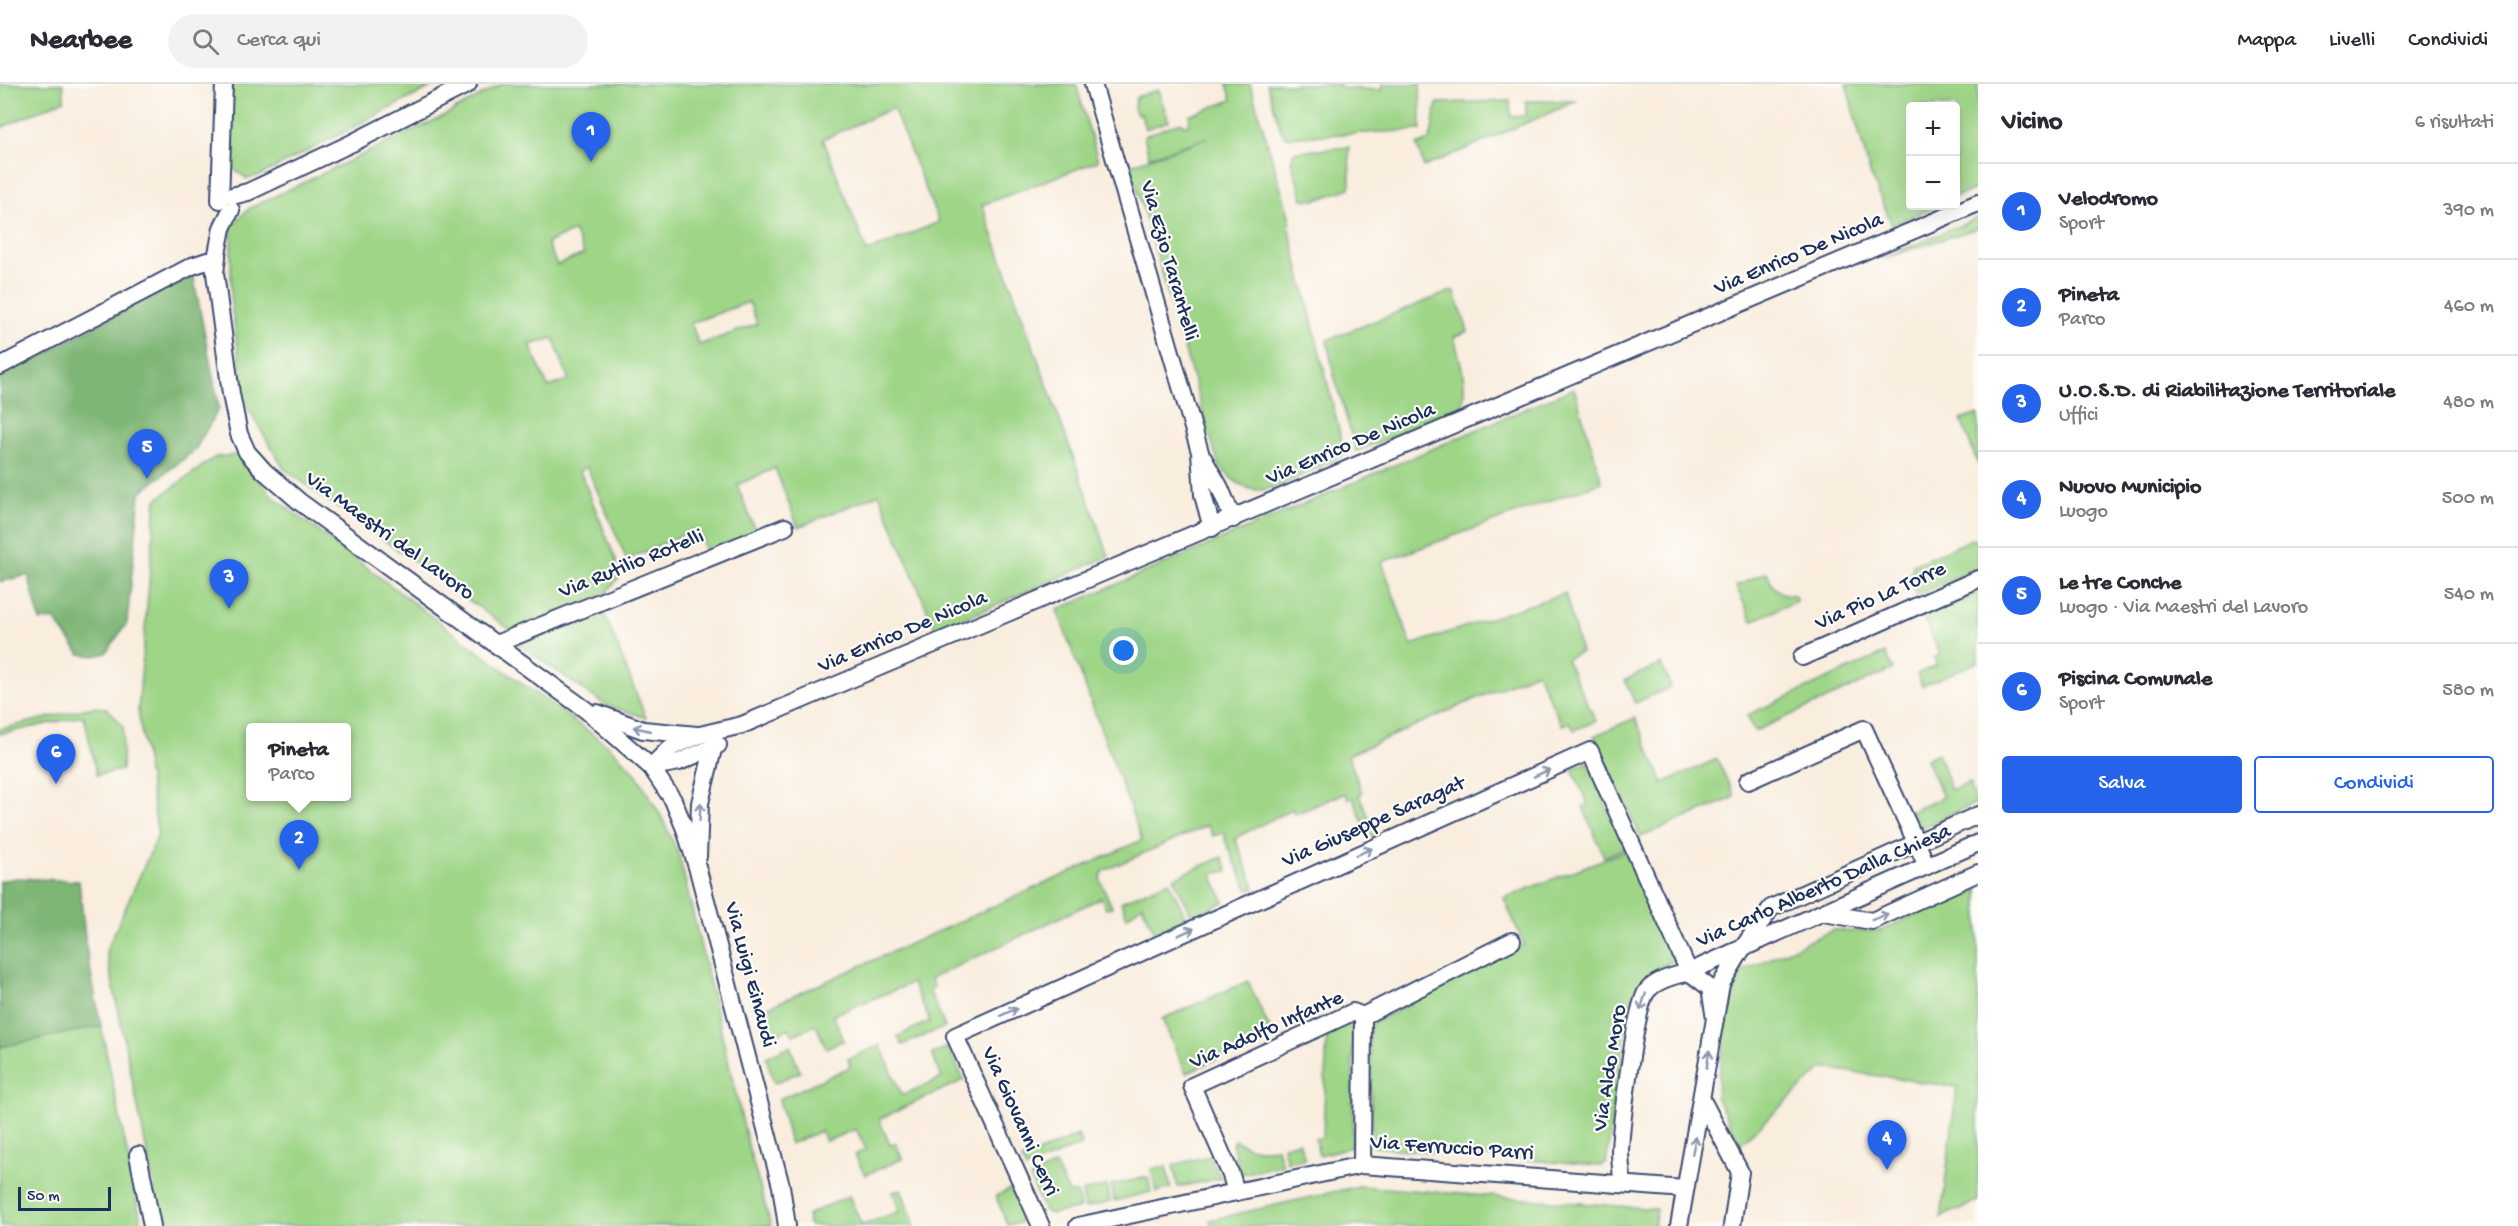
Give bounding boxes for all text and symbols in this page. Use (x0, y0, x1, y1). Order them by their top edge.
search box (168, 14, 588, 68)
text: Nearbee (30, 25, 132, 58)
icon: search (189, 25, 222, 58)
text: Cerca qui (237, 28, 321, 54)
text: Mappa (2237, 29, 2296, 54)
text: Livelli (2329, 29, 2375, 54)
text: Condividi (2408, 29, 2488, 54)
map controls (1906, 102, 1960, 210)
button: + (1906, 102, 1960, 156)
text: Vicino (2002, 108, 2062, 139)
pin: 1 (572, 112, 610, 162)
text: 6 risultati (2415, 112, 2494, 135)
button: − (1906, 156, 1960, 210)
street label: Via Ezio Tarantelli (1132, 177, 1203, 344)
text: Velodromo (2059, 187, 2158, 213)
text: 1 (2017, 200, 2026, 223)
text: 390 m (2443, 200, 2494, 223)
street label: Via Enrico De Nicola (1710, 207, 1888, 303)
text: Sport (2059, 213, 2104, 236)
text: Pineta (2059, 283, 2119, 309)
text: 2 (2017, 296, 2026, 319)
text: 460 m (2444, 296, 2494, 319)
text: Parco (2059, 309, 2105, 332)
text: U.O.S.D. di Riabilitazione Territoriale (2059, 379, 2395, 405)
text: 3 (2016, 392, 2027, 415)
text: 480 m (2443, 392, 2494, 415)
street label: Via Enrico De Nicola (1262, 397, 1440, 493)
text: Uffici (2059, 405, 2098, 428)
pin: 5 (128, 430, 166, 479)
street label: Via Maestri del Lavoro (298, 466, 479, 607)
text: Nuovo Municipio (2059, 475, 2202, 501)
text: 4 (2017, 488, 2026, 511)
text: 500 m (2442, 488, 2494, 511)
text: Luogo (2059, 501, 2108, 524)
street label: Via Rutilio Rotelli (555, 524, 708, 606)
street label: Via Pio La Torre (1811, 556, 1951, 638)
pin: 3 (210, 560, 248, 609)
text: Le tre Conche (2059, 571, 2181, 597)
text: 5 (2016, 584, 2027, 607)
text: 540 m (2444, 584, 2494, 607)
street label: Via Enrico De Nicola (814, 585, 992, 681)
text: Luogo · Via Maestri del Lavoro (2059, 597, 2308, 620)
your location (1109, 636, 1138, 665)
text: Piscina Comunale (2059, 667, 2212, 693)
text: 6 (2016, 680, 2027, 703)
text: 580 m (2442, 680, 2494, 703)
text: Sport (2059, 693, 2104, 716)
one-way arrow (633, 722, 652, 734)
popup (246, 723, 351, 801)
pin: 6 (36, 734, 76, 784)
text: Pineta (269, 738, 328, 764)
button: Salva (2002, 756, 2242, 813)
button: Condividi (2254, 756, 2494, 813)
text: Parco (269, 764, 315, 787)
one-way arrow (1533, 766, 1551, 778)
street label: Via Giuseppe Saragat (1278, 770, 1471, 875)
one-way arrow (695, 802, 706, 822)
street label: Via Carlo Alberto Dalla Chiesa (1692, 819, 1956, 955)
pin: 2 (280, 820, 318, 870)
one-way arrow (1354, 846, 1373, 857)
street label: Via Luigi Einaudi (717, 899, 781, 1050)
one-way arrow (1870, 911, 1888, 922)
one-way arrow (1177, 925, 1195, 937)
street label: Via Adolfo Infante (1185, 985, 1348, 1077)
one-way arrow (1637, 992, 1648, 1011)
street label: Via Aldo Moro (1588, 1003, 1634, 1134)
one-way arrow (999, 1006, 1017, 1017)
street label: Via Giovanni Cerri (974, 1042, 1064, 1201)
one-way arrow (1703, 1050, 1714, 1070)
pin: 4 (1868, 1120, 1906, 1170)
street label: Via Ferruccio Parri (1368, 1130, 1535, 1168)
one-way arrow (1689, 1135, 1700, 1155)
scale bar (18, 1184, 111, 1212)
text: 50 m (27, 1188, 60, 1207)

